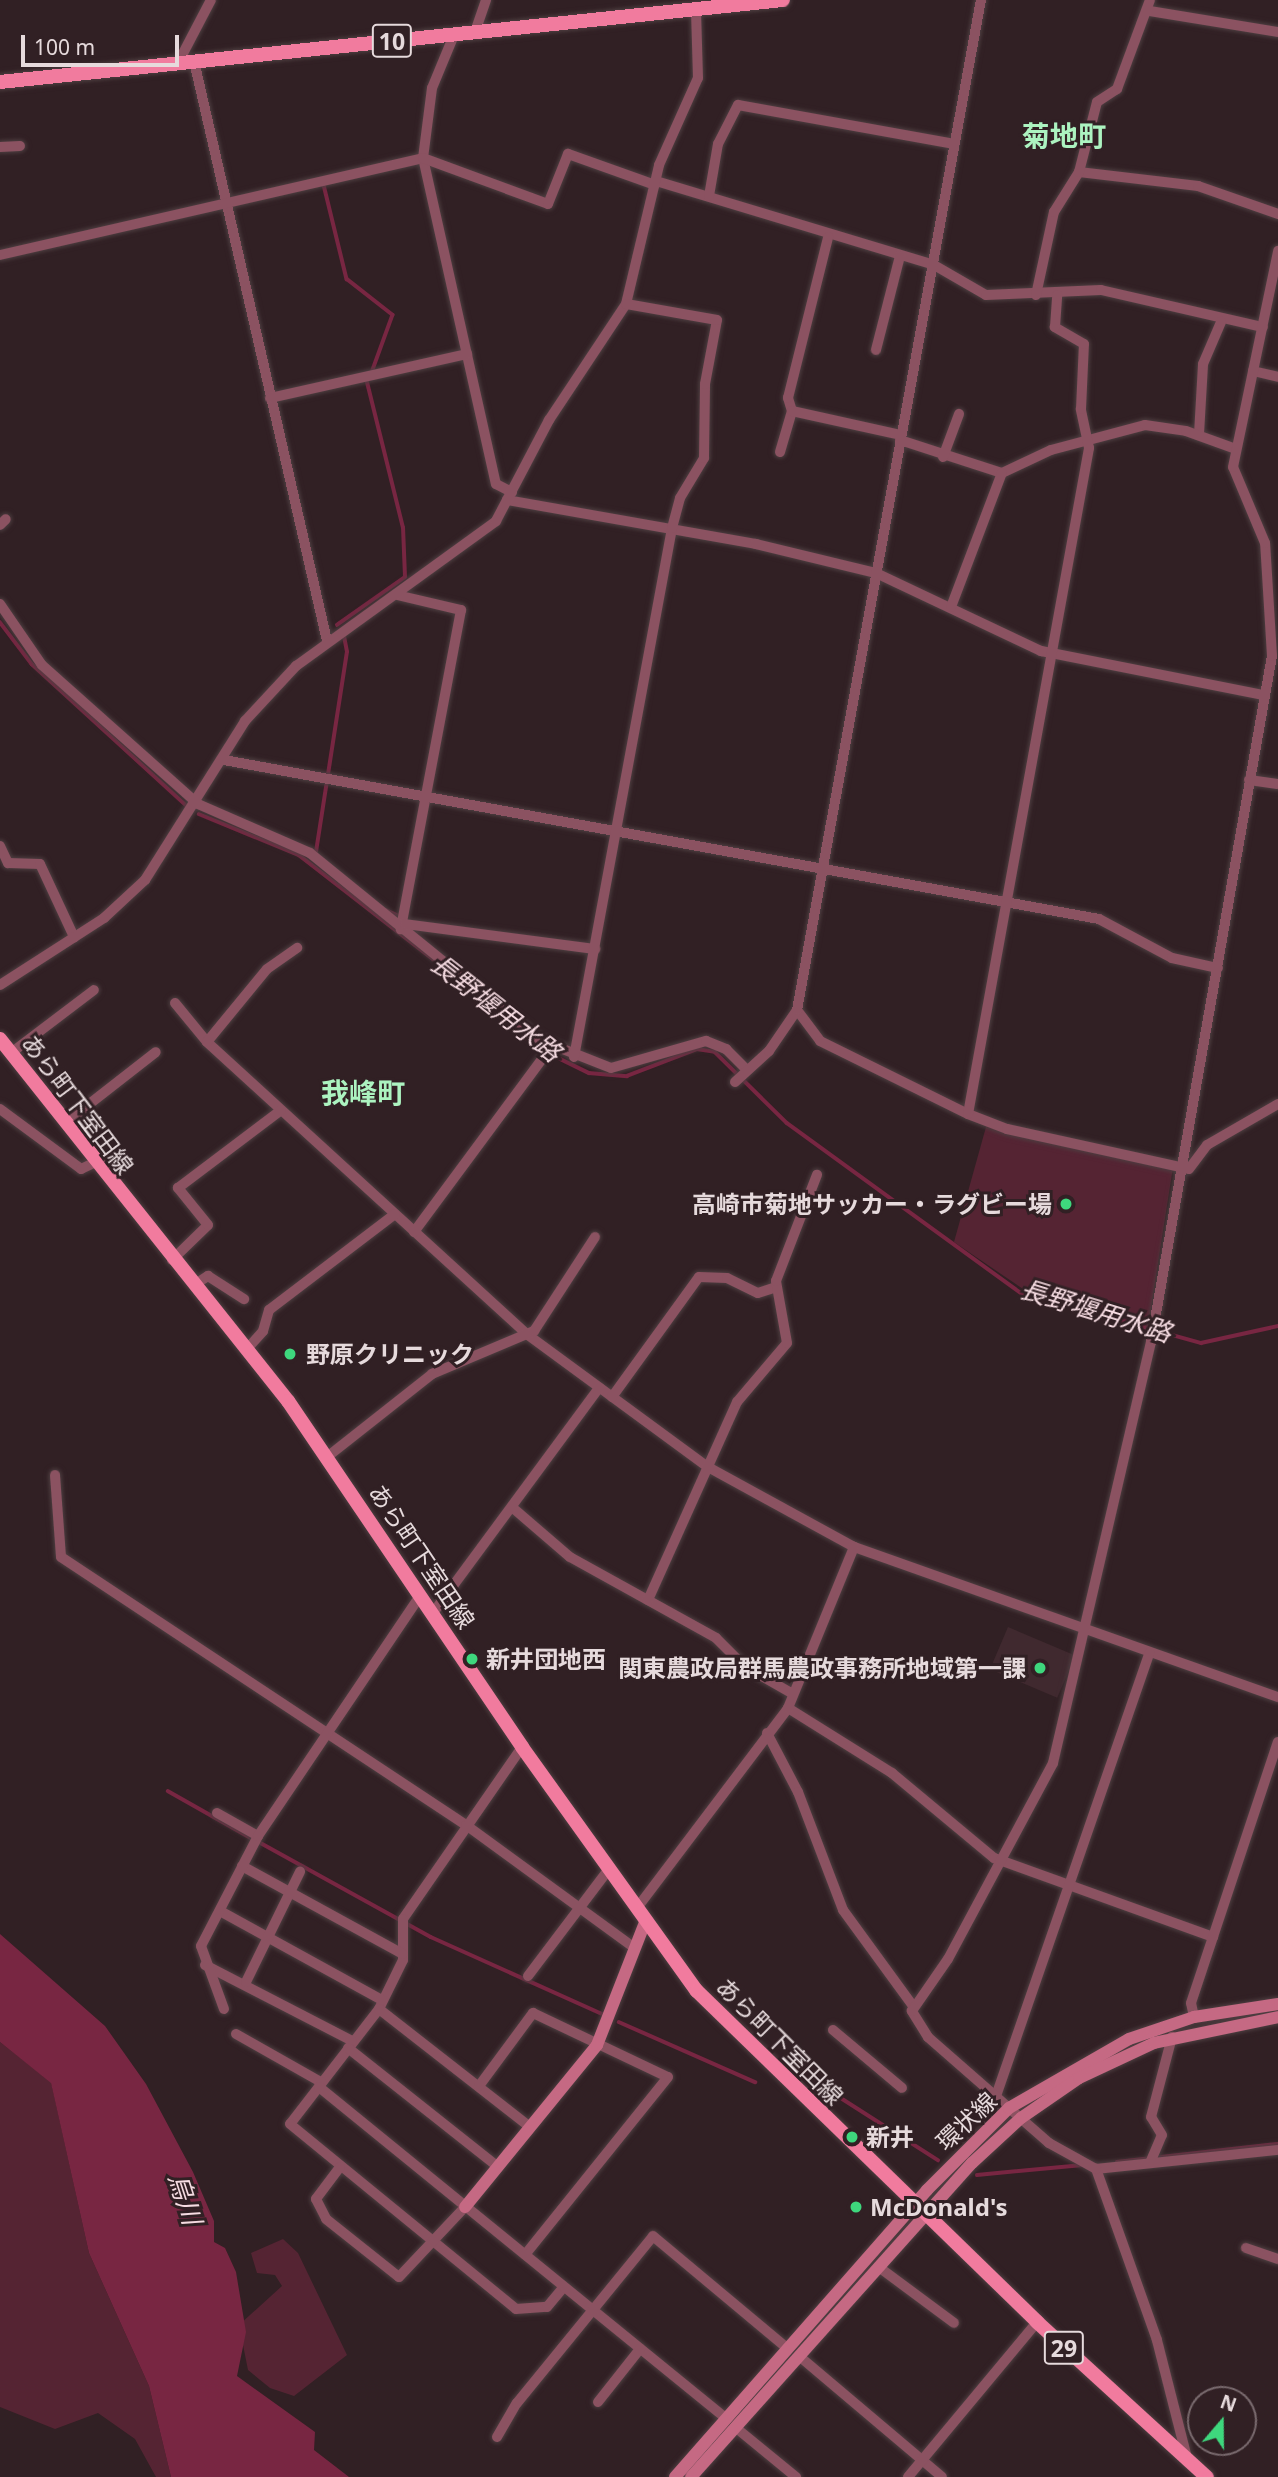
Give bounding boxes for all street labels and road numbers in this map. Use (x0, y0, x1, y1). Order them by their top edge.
road number: 10 (371, 22, 413, 60)
street label: あら町下室田線 (16, 1028, 140, 1180)
street label: あら町下室田線 (363, 1478, 481, 1634)
street label: あら町下室田線 (710, 1971, 850, 2111)
street label: 環状線 (930, 2086, 1002, 2156)
road number: 29 (1043, 2328, 1085, 2368)

